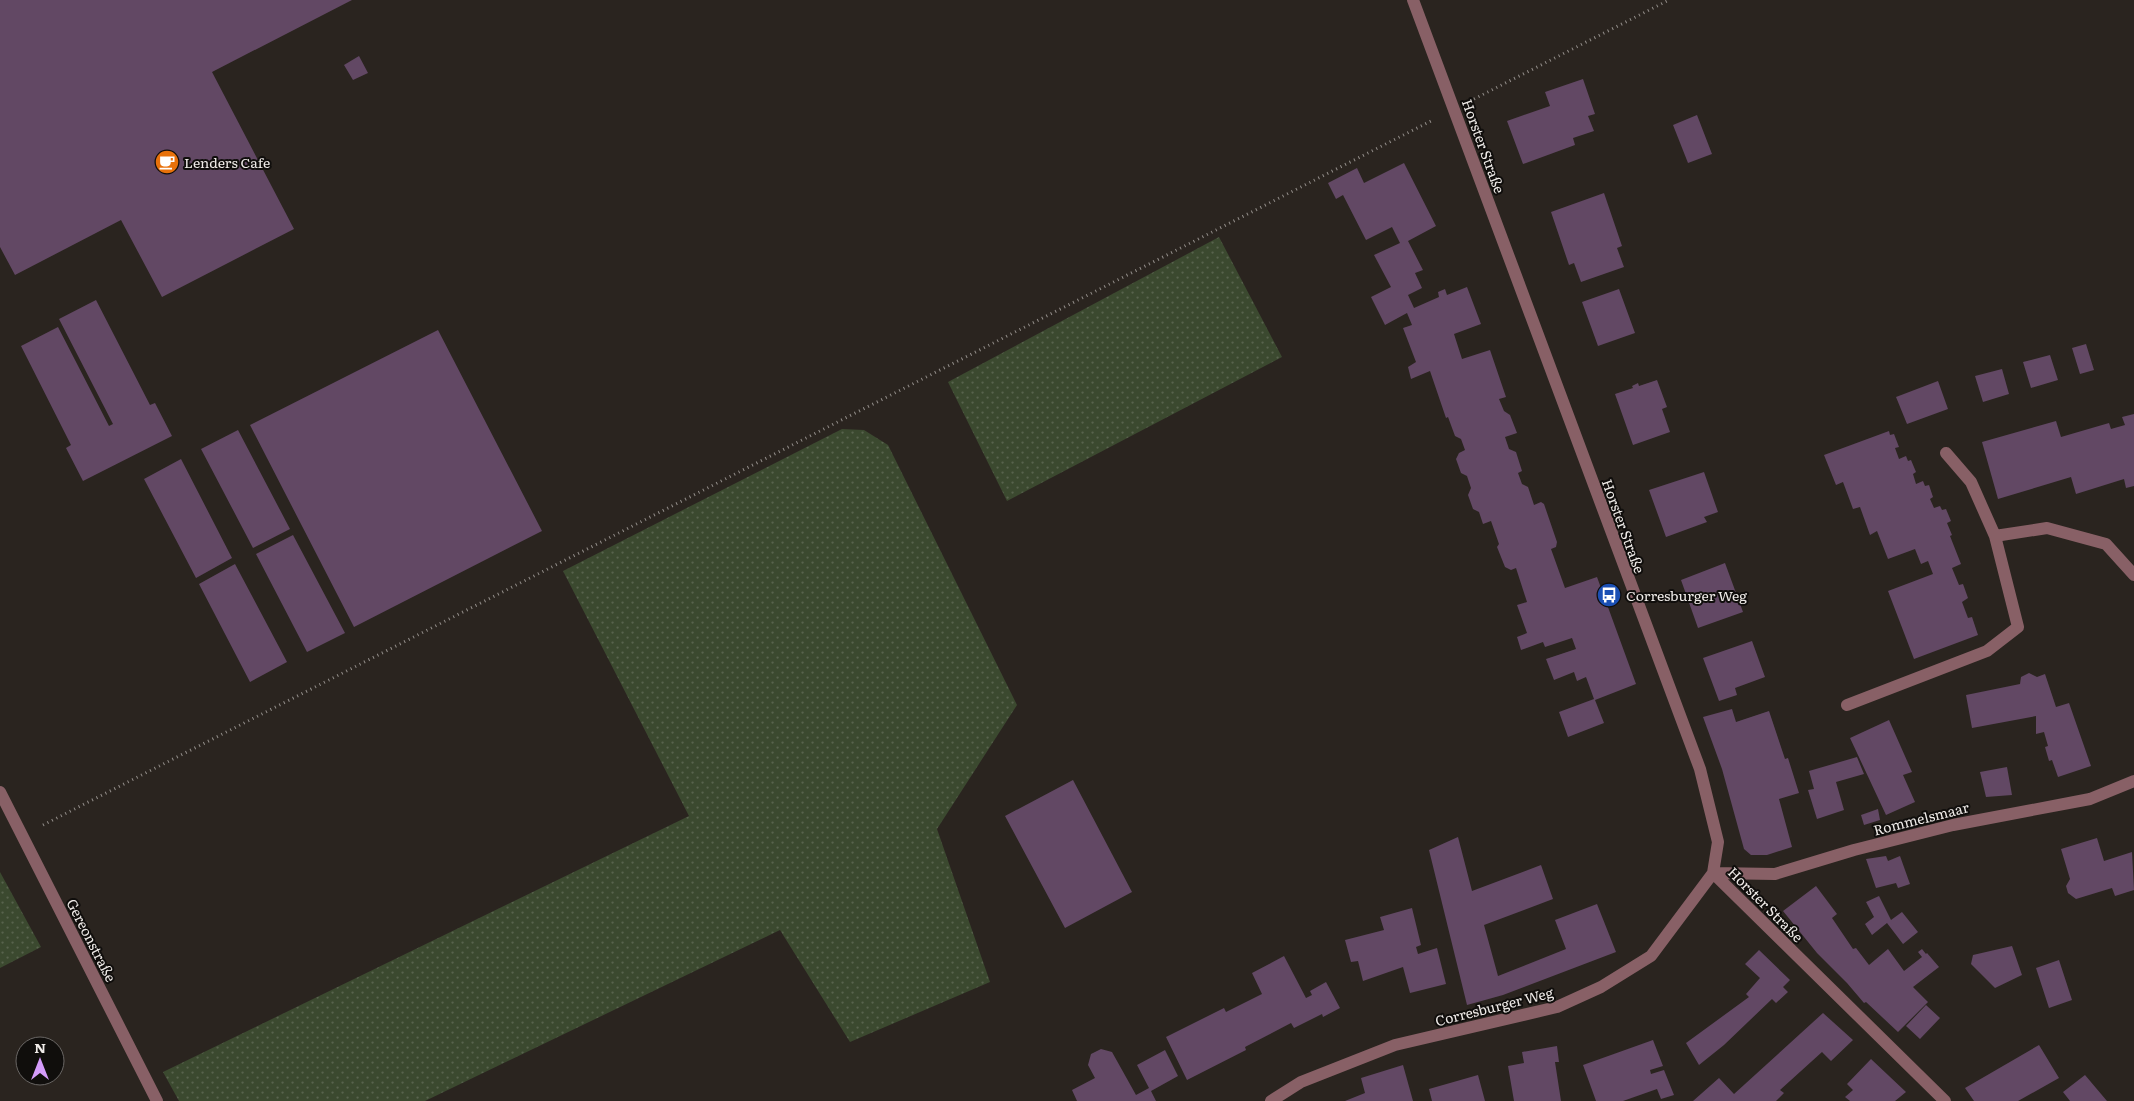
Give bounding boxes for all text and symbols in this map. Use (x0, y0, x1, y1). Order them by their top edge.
street label: Horster Straße (1458, 96, 1510, 196)
cafe icon: Lenders Cafe (154, 149, 180, 175)
place label: Lenders Cafe (184, 152, 270, 172)
street label: Horster Straße (1598, 476, 1650, 576)
bus stop icon: Corresburger Weg (1596, 582, 1622, 608)
place label: Corresburger Weg (1626, 585, 1747, 605)
street label: Rommelsmaar (1871, 796, 1971, 840)
street label: Horster Straße (1724, 862, 1808, 946)
street label: Gereonstraße (62, 895, 122, 985)
street label: Corresburger Weg (1433, 982, 1555, 1030)
north arrow (15, 1036, 65, 1086)
text: N (34, 1037, 46, 1057)

